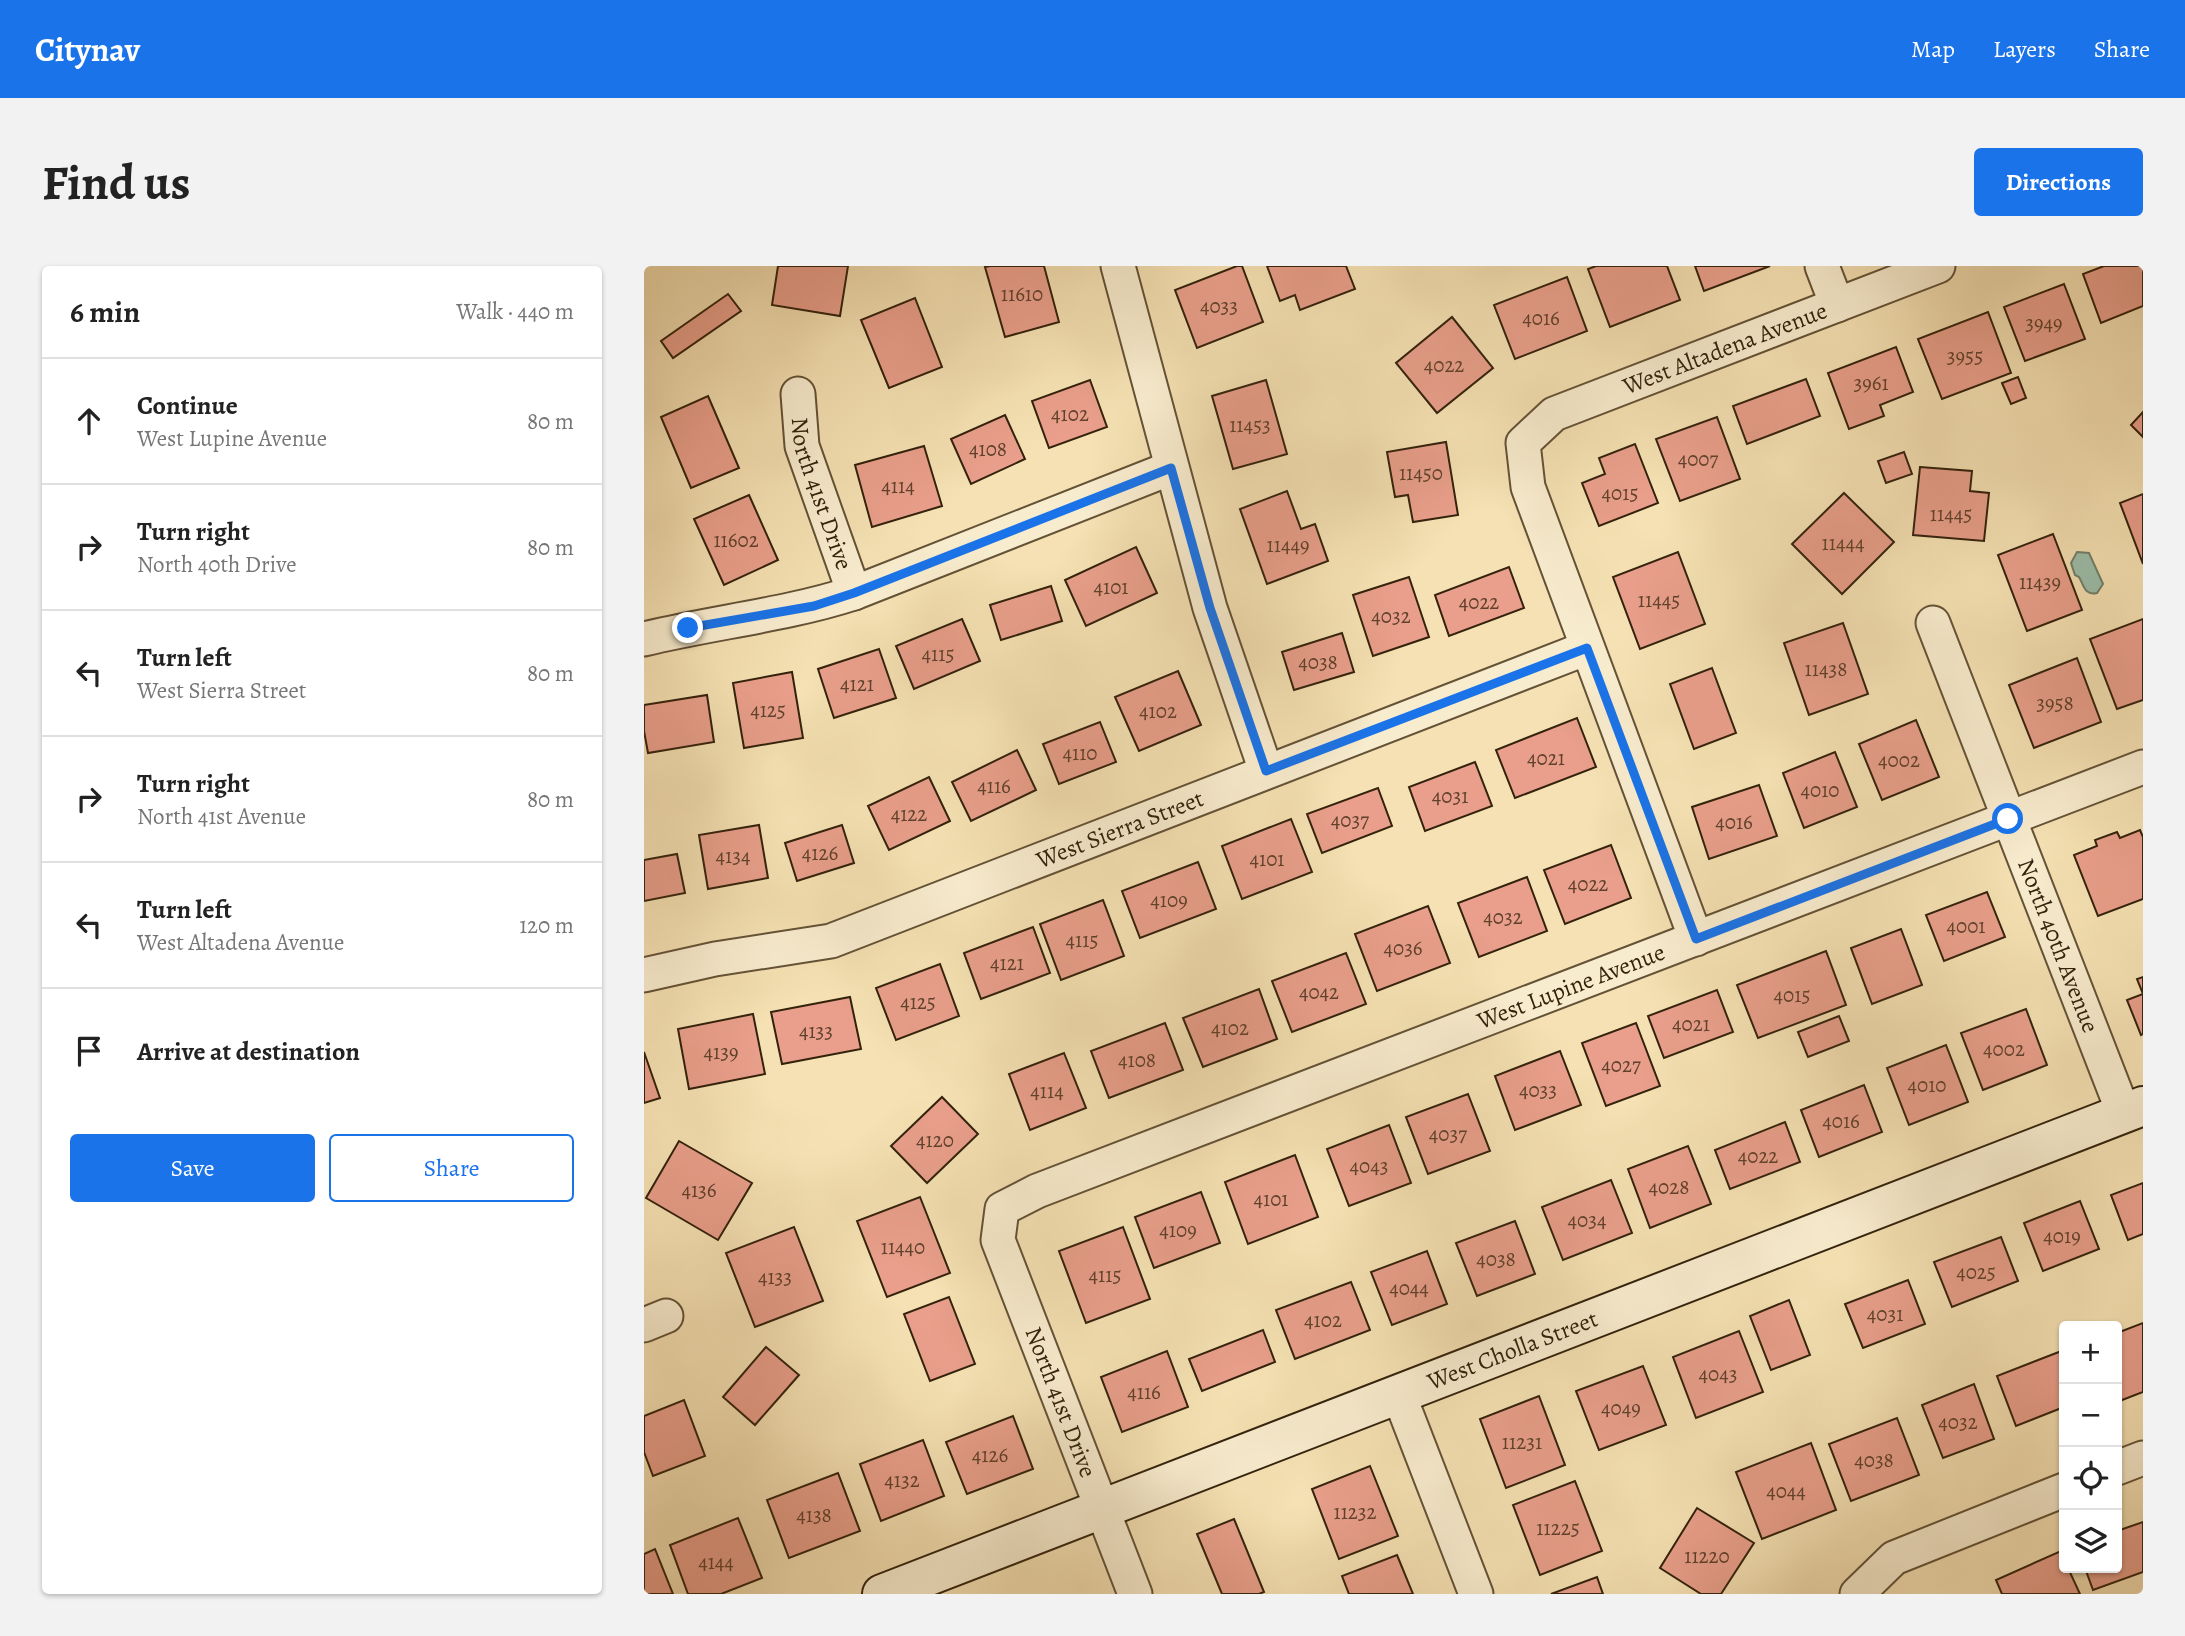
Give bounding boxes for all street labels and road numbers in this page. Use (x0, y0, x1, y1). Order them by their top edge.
street label: West Altadena Avenue (1617, 294, 1832, 402)
street label: North 41st Drive (784, 416, 861, 574)
street label: West Sierra Street (1031, 782, 1208, 876)
street label: North 40th Avenue (2010, 854, 2107, 1037)
street label: West Lupine Avenue (1472, 936, 1669, 1037)
street label: West Cholla Street (1422, 1303, 1602, 1398)
street label: North 41st Drive (1018, 1322, 1104, 1482)

